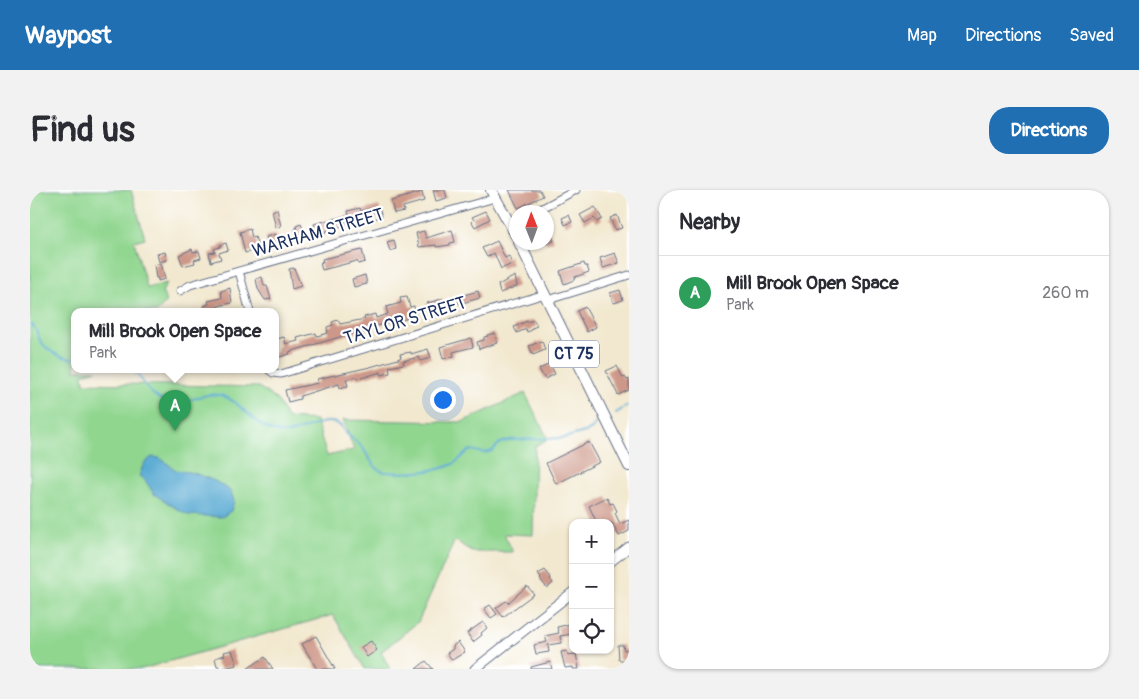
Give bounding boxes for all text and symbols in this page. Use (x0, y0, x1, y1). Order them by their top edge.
text: Waypost (25, 21, 112, 50)
text: Map (907, 24, 937, 47)
text: Directions (965, 24, 1041, 47)
text: Saved (1069, 24, 1114, 47)
button: Directions (989, 107, 1109, 154)
text: Find us (30, 108, 135, 152)
street label: WARHAM STREET (249, 203, 387, 263)
north arrow (509, 205, 554, 250)
text: Nearby (679, 209, 740, 236)
text: Mill Brook Open Space (726, 271, 899, 295)
text: A (690, 283, 700, 303)
text: 260 m (1042, 283, 1089, 303)
street label: TAYLOR STREET (341, 291, 469, 351)
text: Park (726, 295, 754, 315)
popup (71, 308, 279, 373)
text: Mill Brook Open Space (89, 319, 261, 343)
road number: CT 75 (549, 340, 599, 368)
text: Park (89, 343, 117, 363)
your location (430, 387, 456, 413)
pin: A (159, 390, 191, 431)
map controls (569, 519, 614, 654)
button: + (569, 519, 614, 564)
button: − (569, 564, 614, 609)
button: locate (569, 609, 614, 654)

